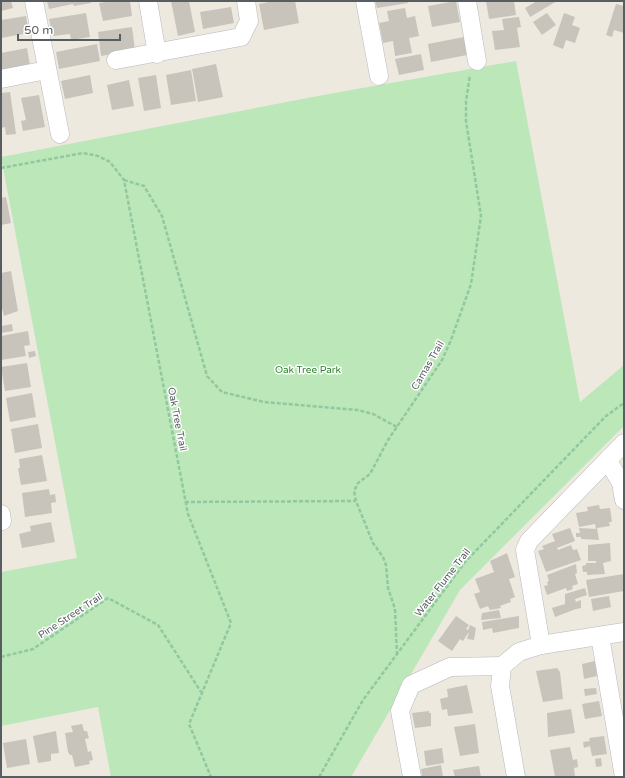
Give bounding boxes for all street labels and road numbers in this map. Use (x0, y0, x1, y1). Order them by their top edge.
street label: Camas Trail (409, 339, 447, 392)
street label: Oak Tree Trail (165, 386, 189, 452)
street label: Water Flume Trail (413, 546, 473, 619)
street label: Pine Street Trail (36, 590, 105, 641)

